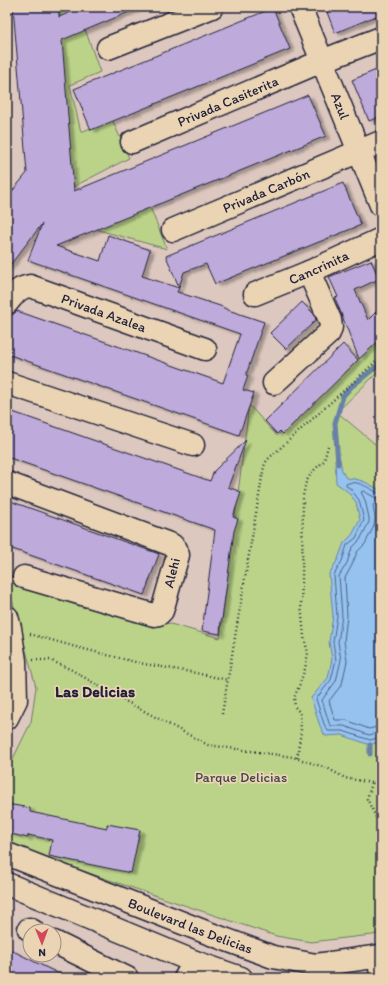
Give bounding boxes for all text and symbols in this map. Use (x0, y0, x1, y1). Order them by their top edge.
street label: Privada Casiterita (175, 72, 281, 130)
street label: Azul (327, 90, 354, 122)
street label: Privada Carbón (220, 165, 312, 217)
street label: Cancrinita (286, 246, 352, 288)
street label: Privada Azalea (59, 289, 149, 336)
street label: Alehi (160, 556, 184, 590)
district label: Las Delicias (55, 682, 135, 701)
park label: Parque Delicias (195, 769, 287, 786)
street label: Boulevard las Delicias (126, 894, 255, 957)
north arrow (22, 923, 62, 963)
text: N (38, 946, 46, 959)

